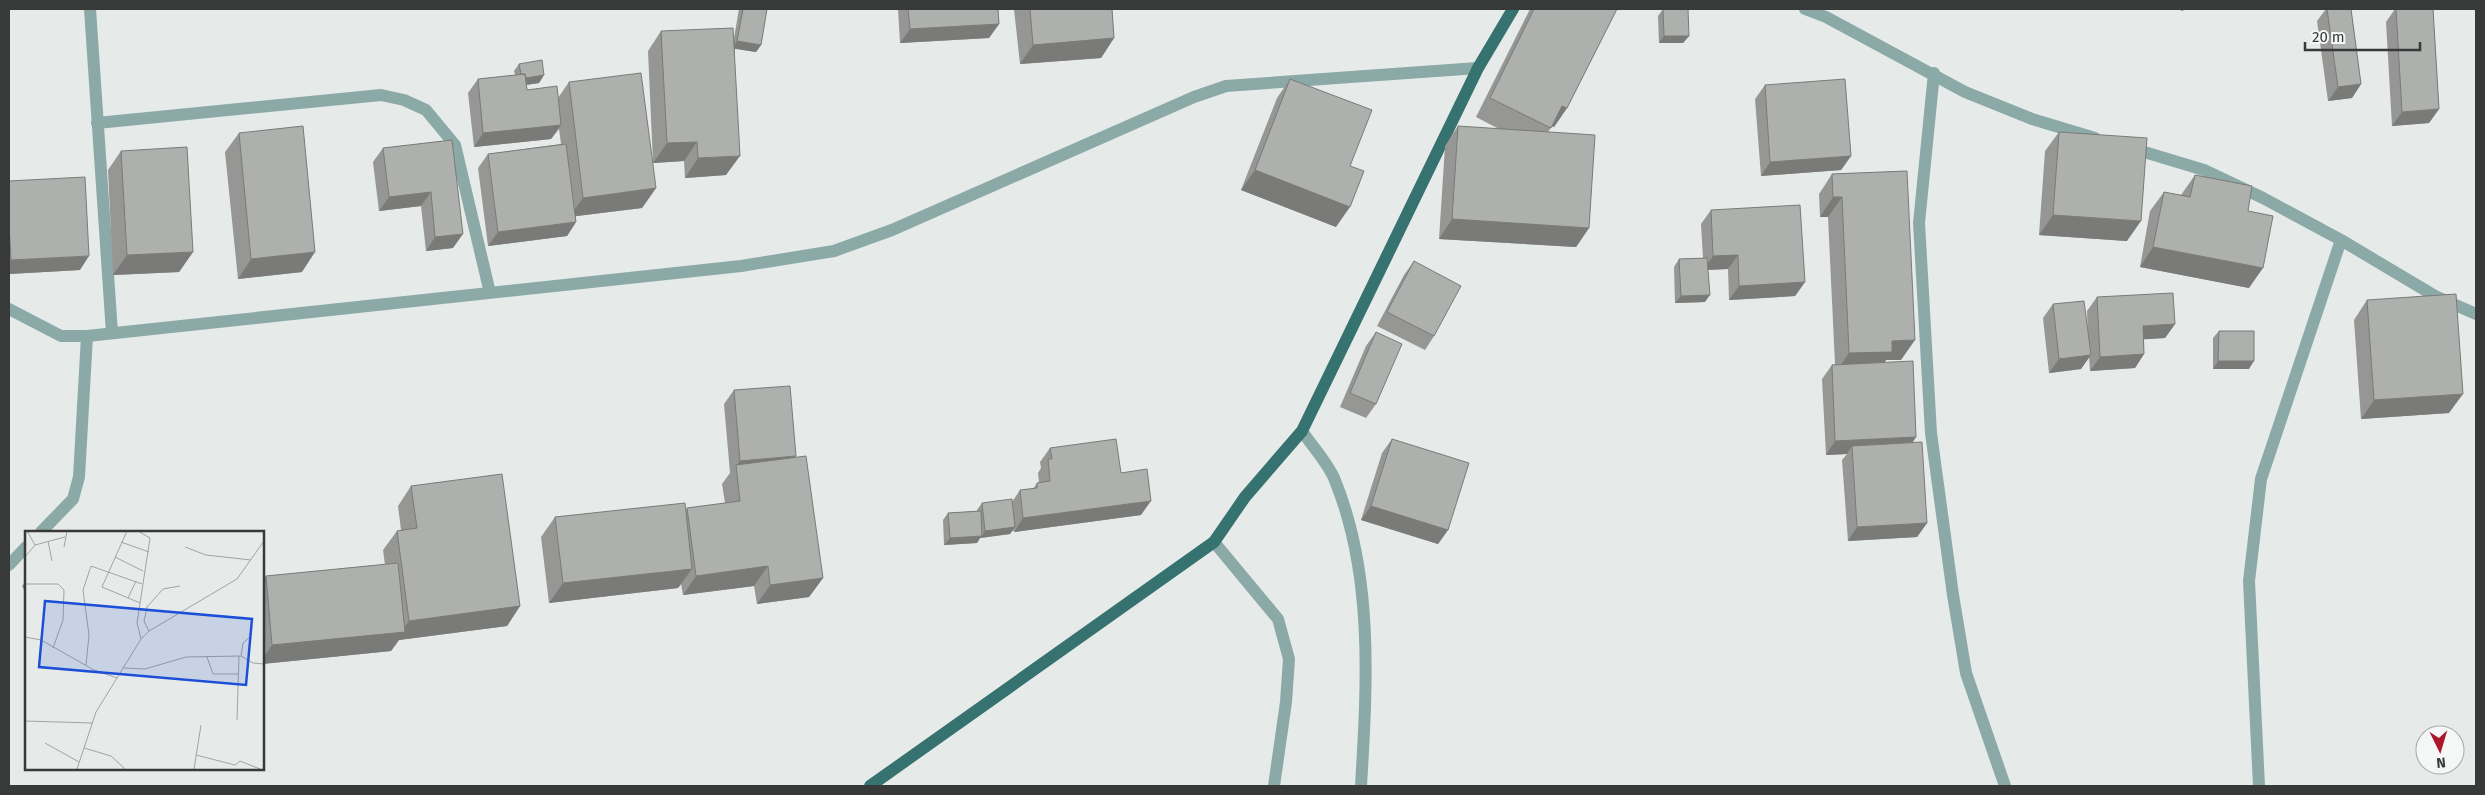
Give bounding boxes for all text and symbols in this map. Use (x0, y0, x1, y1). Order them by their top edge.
scale bar (2305, 20, 2420, 52)
text: 20 m (2312, 28, 2345, 46)
inset map (25, 531, 264, 770)
north arrow (2415, 725, 2465, 775)
text: N (2436, 754, 2446, 771)

